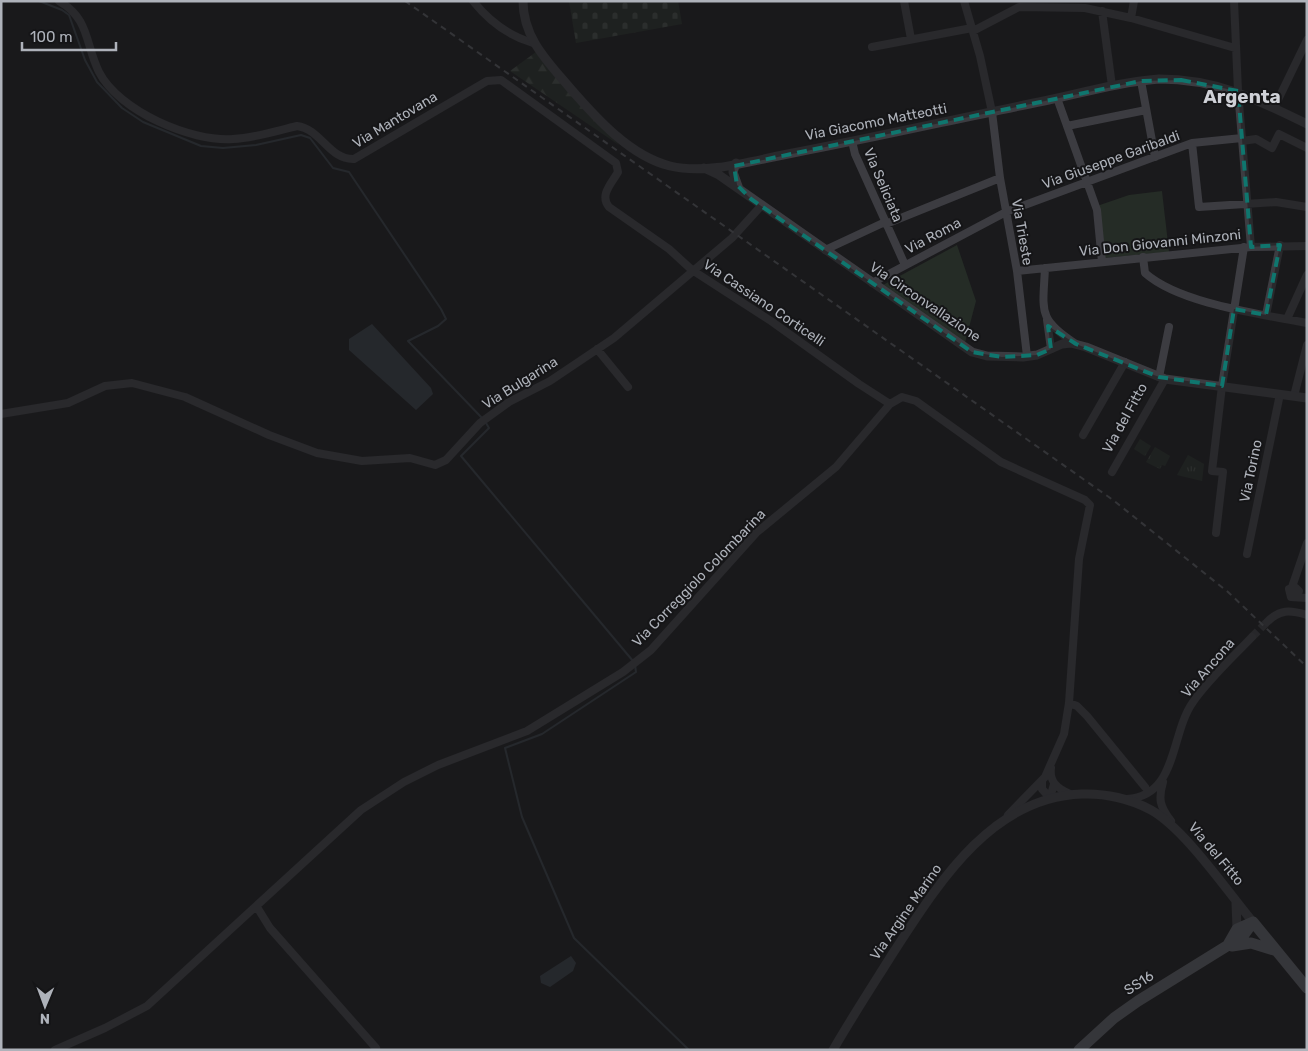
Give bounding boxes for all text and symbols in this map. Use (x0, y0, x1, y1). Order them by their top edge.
scale bar (22, 20, 116, 52)
text: 100 m (30, 28, 72, 46)
district label: Argenta (1203, 85, 1281, 108)
street label: Via Mantovana (350, 88, 440, 152)
street label: Via Giacomo Matteotti (804, 100, 948, 144)
street label: Via Giuseppe Garibaldi (1040, 127, 1182, 193)
street label: Via Seliciata (860, 145, 906, 225)
street label: Via Trieste (1008, 197, 1036, 267)
street label: Via Roma (902, 214, 964, 258)
street label: Via Don Giovanni Minzoni (1078, 226, 1242, 260)
street label: Via Cassiano Corticelli (700, 256, 828, 350)
street label: Via Circonvallazione (866, 259, 984, 346)
street label: Via Bulgarina (479, 353, 561, 413)
street label: Via del Fitto (1099, 380, 1151, 456)
street label: Via Torino (1236, 438, 1266, 504)
street label: Via Correggiolo Colombarina (629, 506, 769, 650)
street label: Via Ancona (1178, 635, 1238, 701)
street label: Via del Fitto (1185, 819, 1247, 889)
street label: Via Argine Marino (867, 861, 945, 963)
street label: SS16 (1121, 967, 1157, 999)
north arrow (20, 981, 70, 1031)
text: N (40, 1010, 50, 1027)

